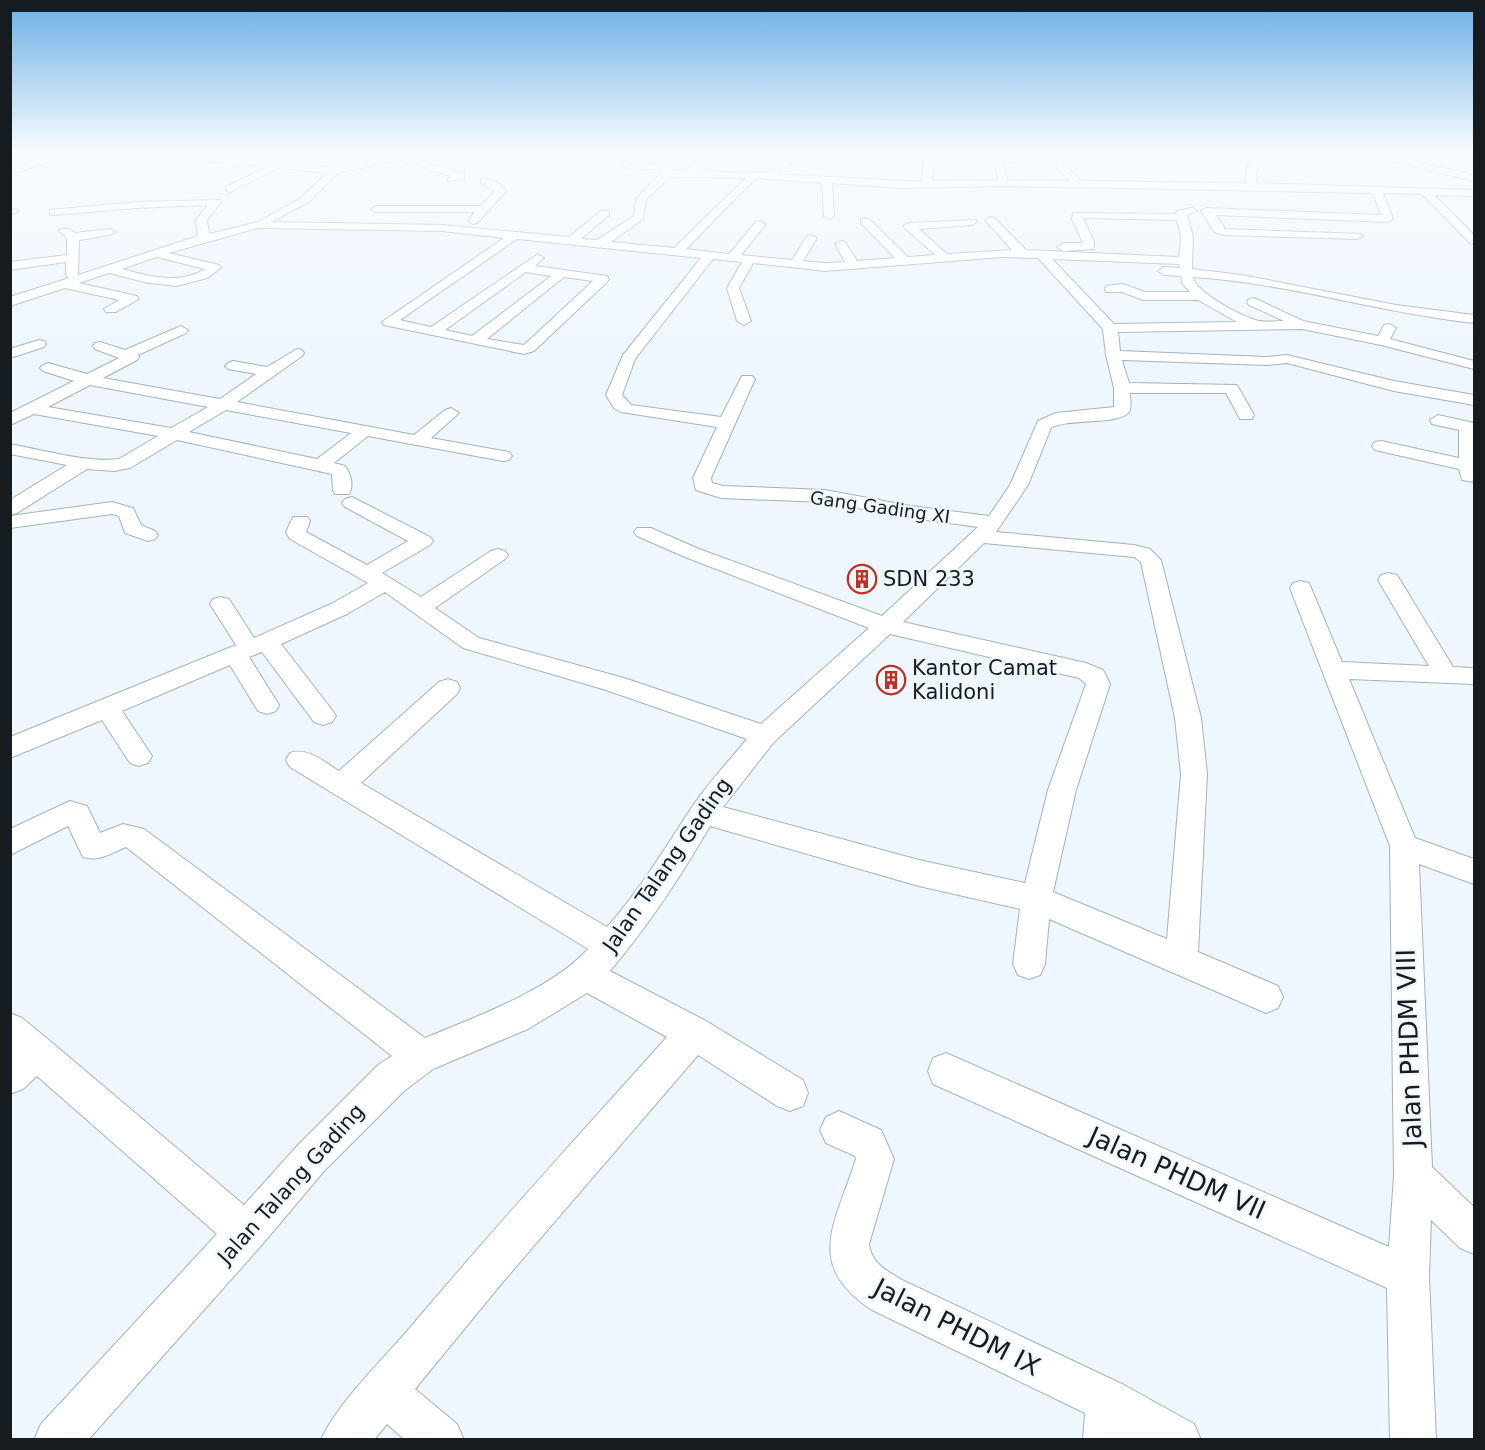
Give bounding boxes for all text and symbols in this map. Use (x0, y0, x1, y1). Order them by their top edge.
street label: Gang Gading XI (809, 487, 951, 527)
building icon: SDN 233 (846, 563, 878, 595)
place label: SDN 233 (883, 567, 975, 591)
place label: Kantor Camat Kalidoni (912, 656, 1057, 704)
building icon: Kantor Camat Kalidoni (875, 664, 907, 696)
street label: Jalan Talang Gading (597, 773, 736, 958)
street label: Jalan PHDM VIII (1391, 948, 1428, 1150)
street label: Jalan Talang Gading (212, 1099, 369, 1270)
street label: Jalan PHDM VII (1082, 1120, 1270, 1225)
street label: Jalan PHDM IX (867, 1271, 1045, 1382)

